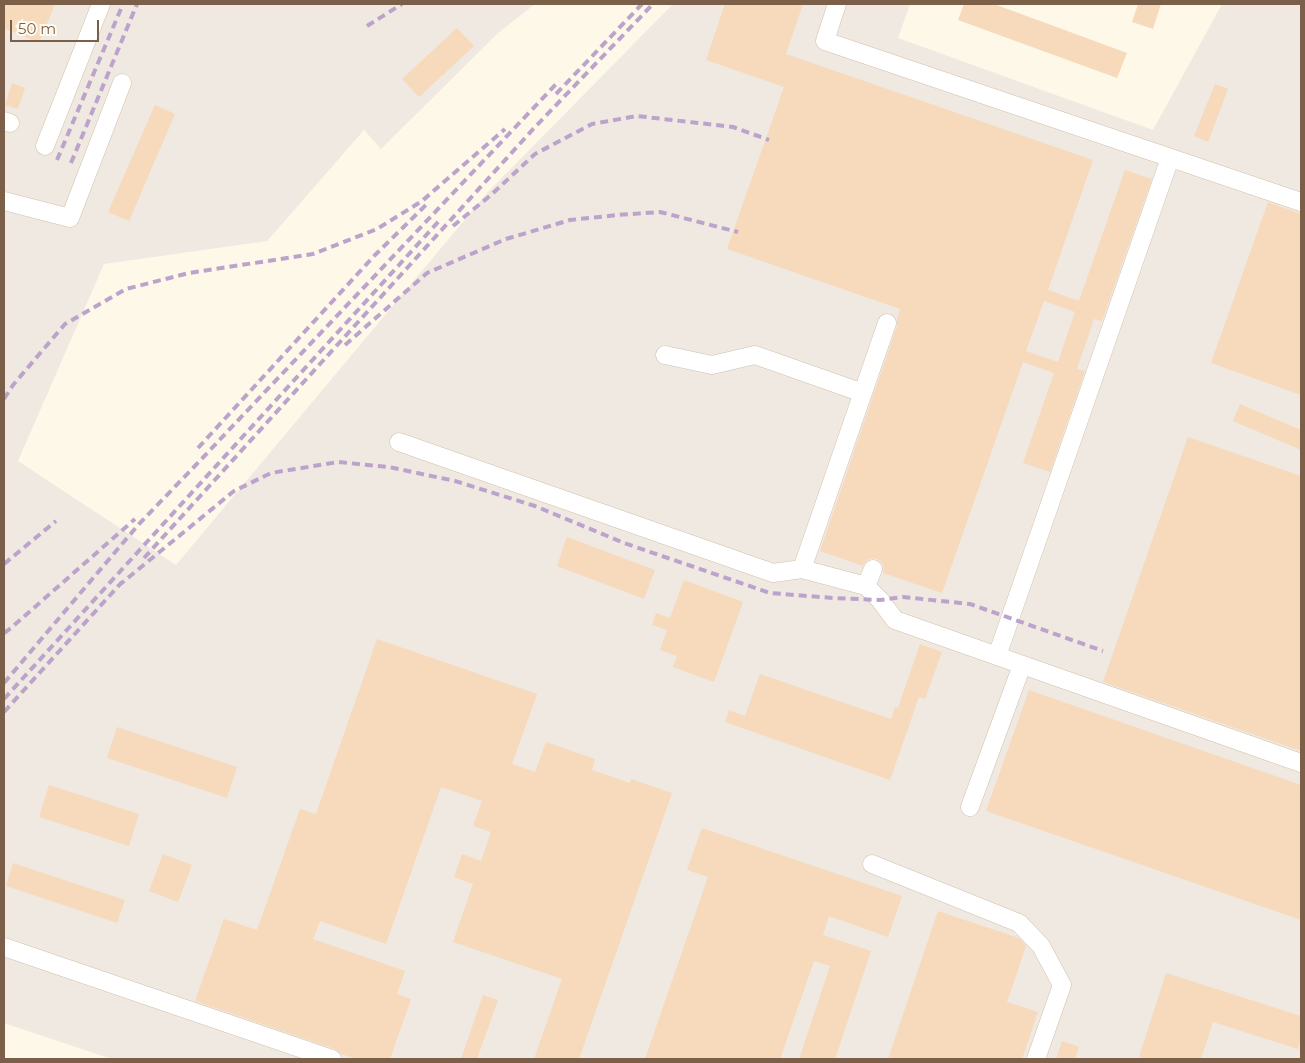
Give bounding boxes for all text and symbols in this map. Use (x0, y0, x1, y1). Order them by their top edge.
scale bar (12, 10, 101, 42)
text: 50 m (18, 19, 56, 38)

